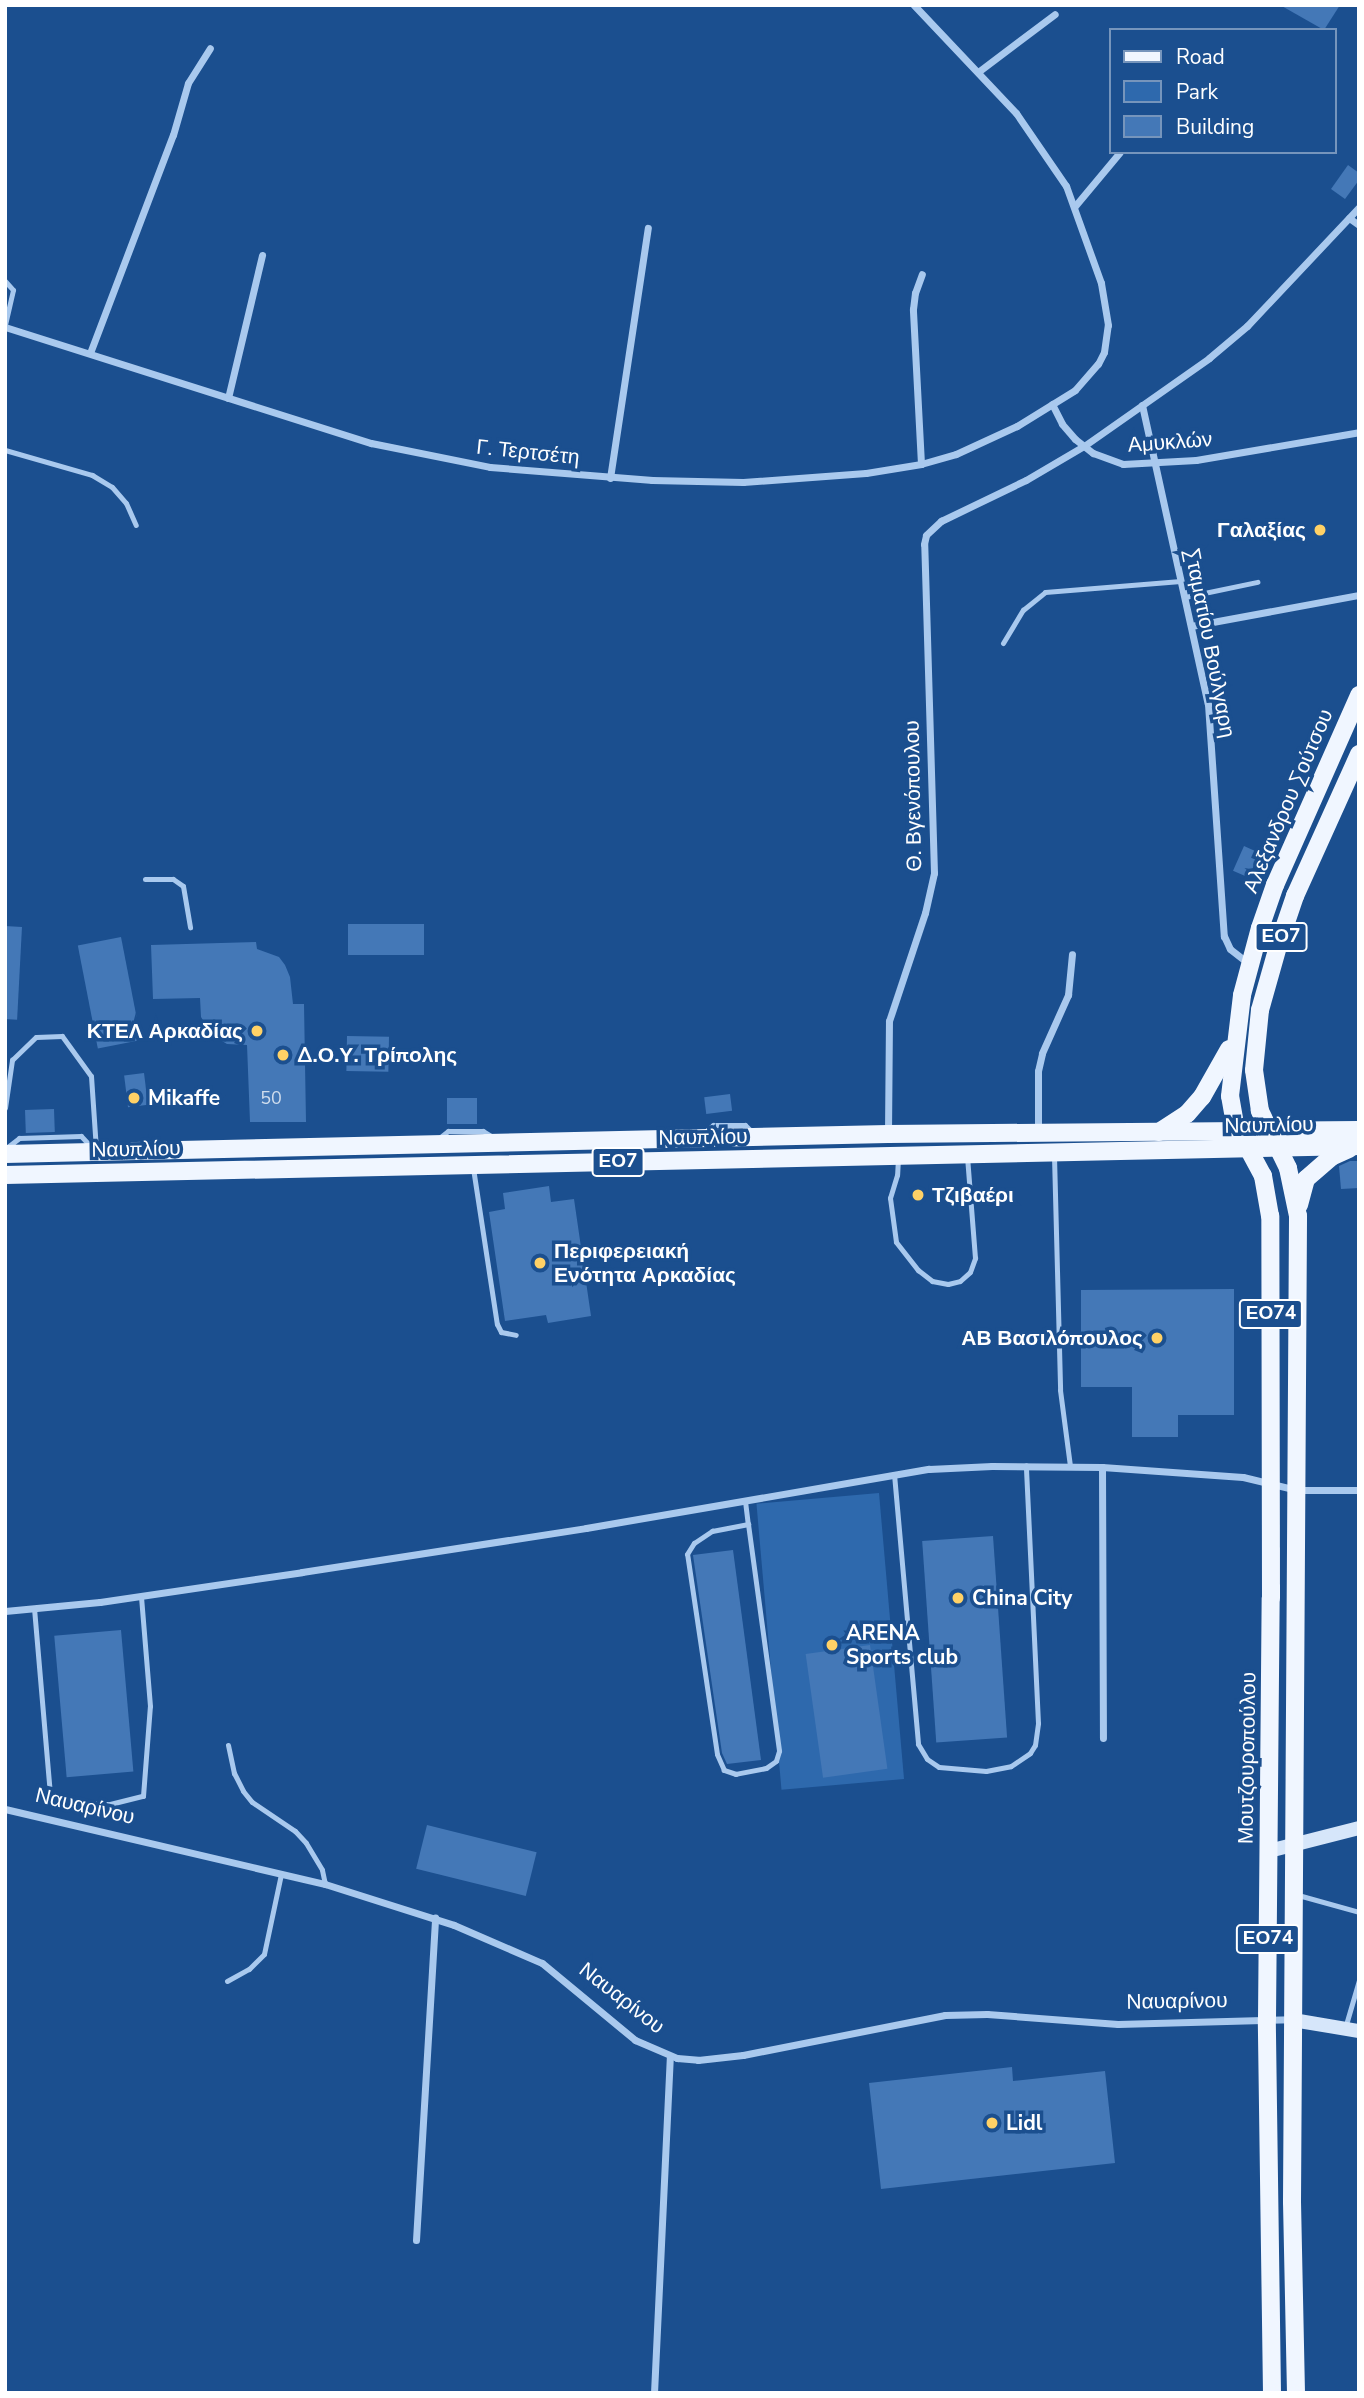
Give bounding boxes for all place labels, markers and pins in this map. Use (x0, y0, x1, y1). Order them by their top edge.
place label: Γαλαξίας (1217, 517, 1306, 543)
marker: Γαλαξίας (1312, 522, 1328, 538)
place label: ΚΤΕΛ Αρκαδίας (87, 1018, 243, 1044)
marker: ΚΤΕΛ Αρκαδίας (249, 1023, 265, 1039)
place label: Δ.Ο.Υ. Τρίπολης (297, 1042, 457, 1068)
marker: Δ.Ο.Υ. Τρίπολης (275, 1047, 291, 1063)
place label: Mikaffe (148, 1085, 220, 1111)
marker: Mikaffe (126, 1090, 142, 1106)
place label: Τζιβαέρι (932, 1182, 1014, 1208)
marker: Τζιβαέρι (910, 1187, 926, 1203)
place label: Περιφερειακή Ενότητα Αρκαδίας (554, 1238, 736, 1288)
marker: Περιφερειακή Ενότητα Αρκαδίας (532, 1255, 548, 1271)
place label: ΑΒ Βασιλόπουλος (961, 1325, 1143, 1351)
marker: ΑΒ Βασιλόπουλος (1149, 1330, 1165, 1346)
place label: China City (972, 1585, 1072, 1611)
marker: China City (950, 1590, 966, 1606)
place label: ARENA Sports club (846, 1620, 958, 1670)
marker: ARENA Sports club (824, 1637, 840, 1653)
place label: Lidl (1006, 2110, 1042, 2136)
marker: Lidl (984, 2115, 1000, 2131)

